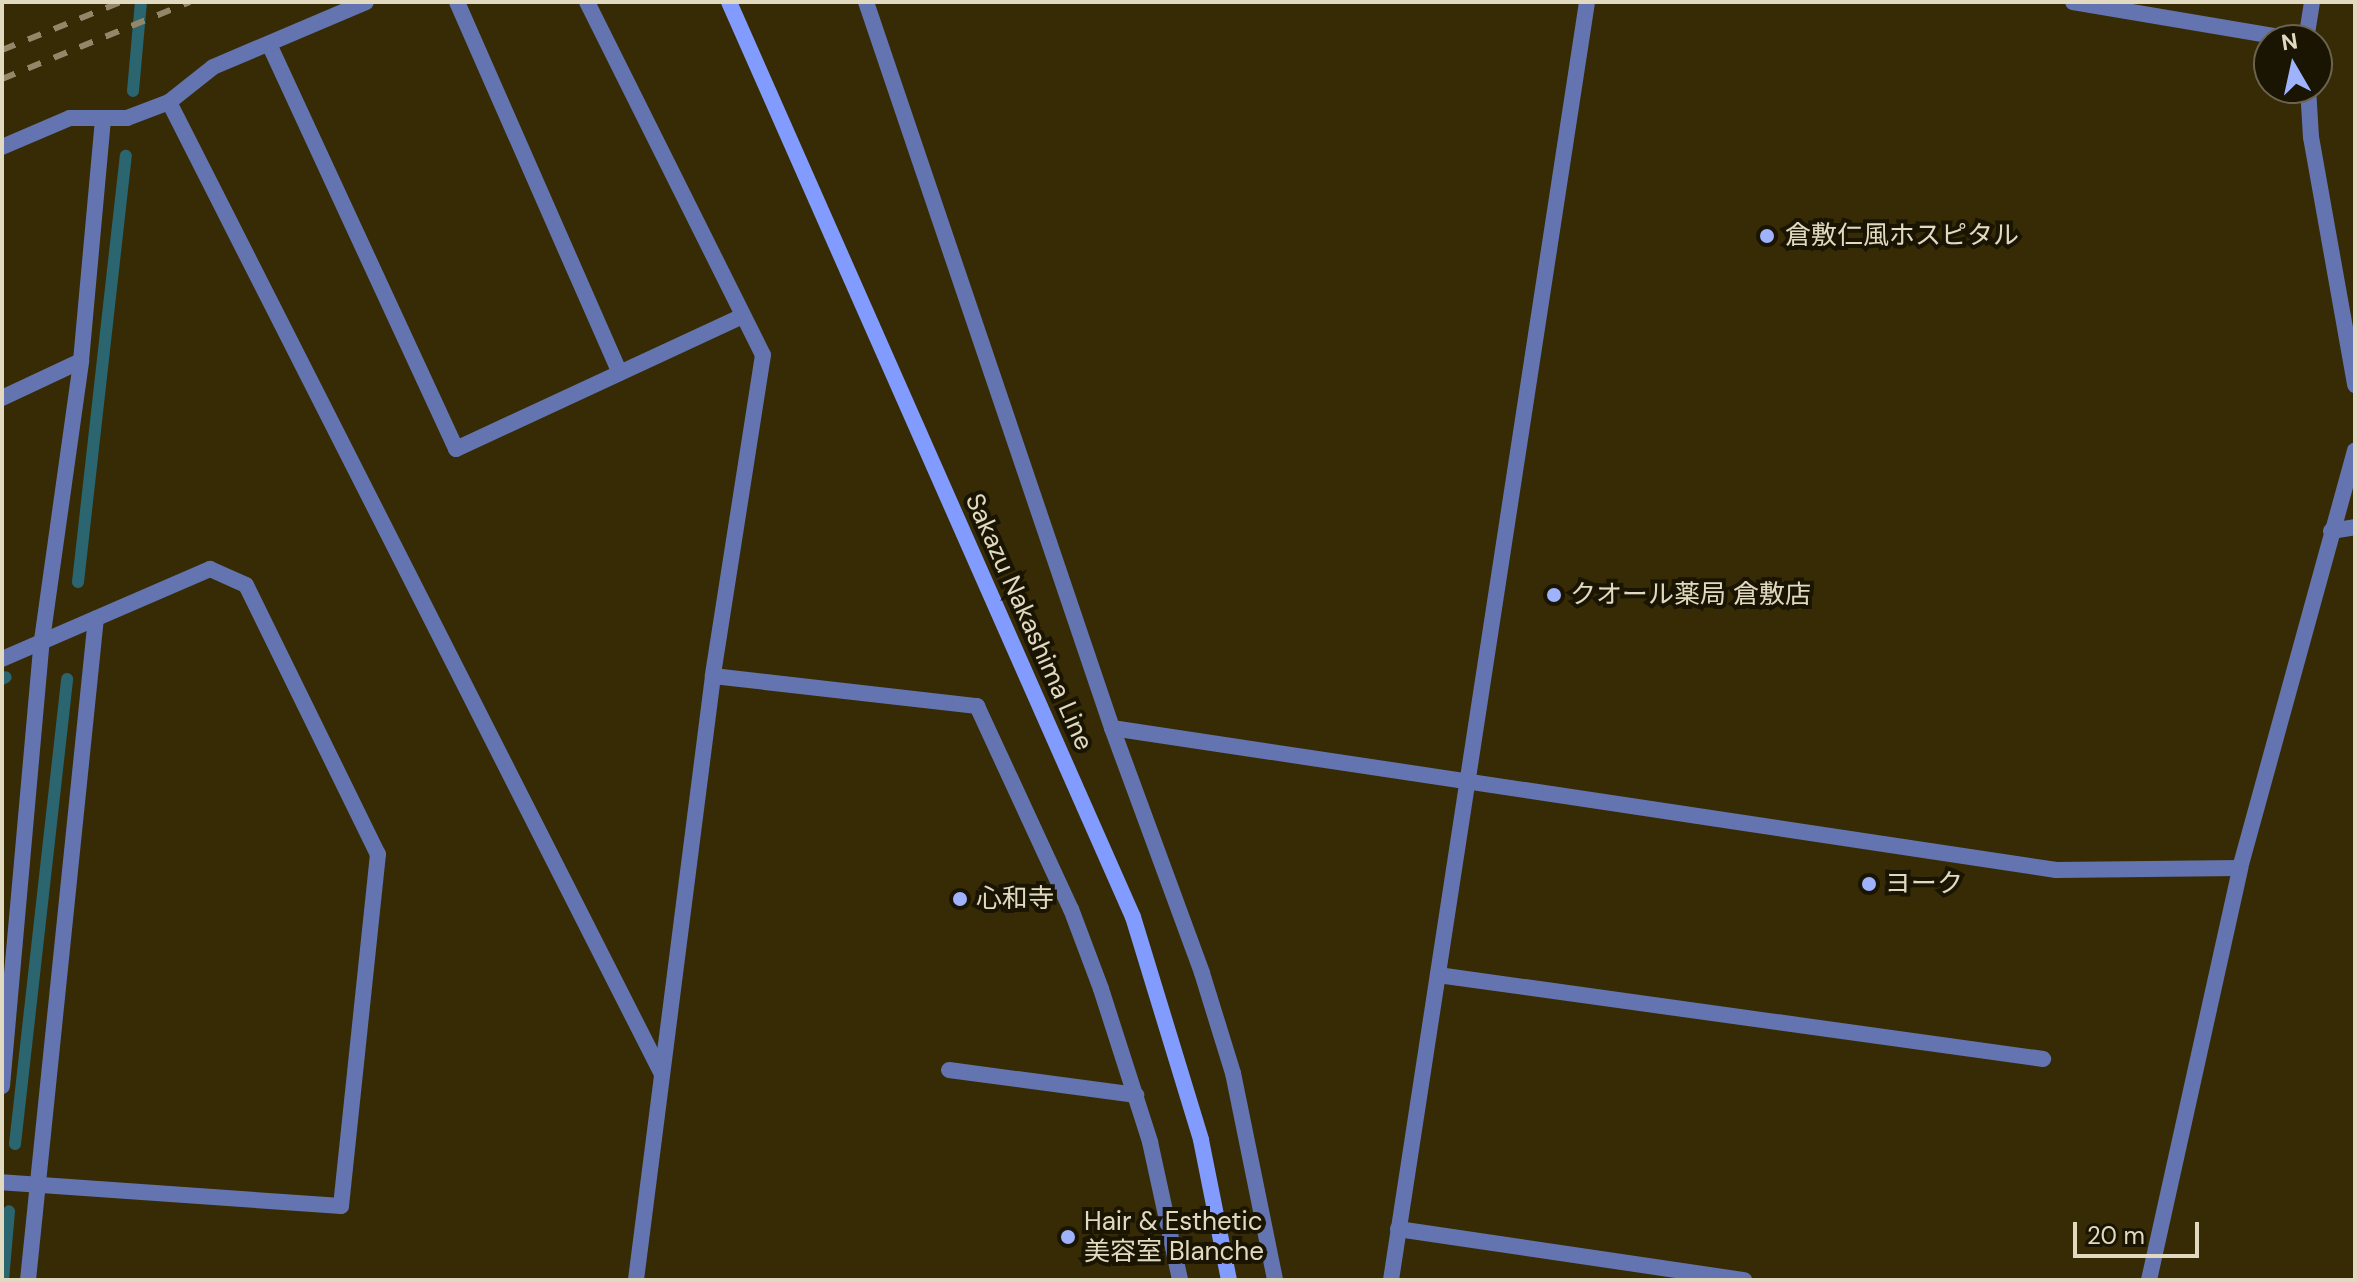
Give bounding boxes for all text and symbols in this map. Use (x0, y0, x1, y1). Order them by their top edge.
north arrow (2253, 24, 2333, 104)
text: N (2279, 26, 2300, 57)
place label: 倉敷仁風ホスピタル (1785, 220, 2019, 252)
marker: 倉敷仁風ホスピタル (1756, 225, 1778, 247)
street label: Sakazu Nakashima Line (958, 489, 1100, 755)
place label: クオール薬局 倉敷店 (1570, 579, 1811, 611)
marker: クオール薬局 倉敷店 (1545, 586, 1563, 604)
place label: ヨーク (1885, 868, 1963, 900)
marker: ヨーク (1860, 875, 1878, 893)
place label: 心和寺 (976, 883, 1054, 915)
marker: 心和寺 (951, 890, 969, 908)
place label: Hair & Esthetic 美容室 Blanche (1084, 1206, 1264, 1268)
scale bar (2077, 1206, 2203, 1256)
text: 20 m (2087, 1220, 2145, 1251)
marker: Hair & Esthetic 美容室 Blanche (1059, 1228, 1077, 1246)

